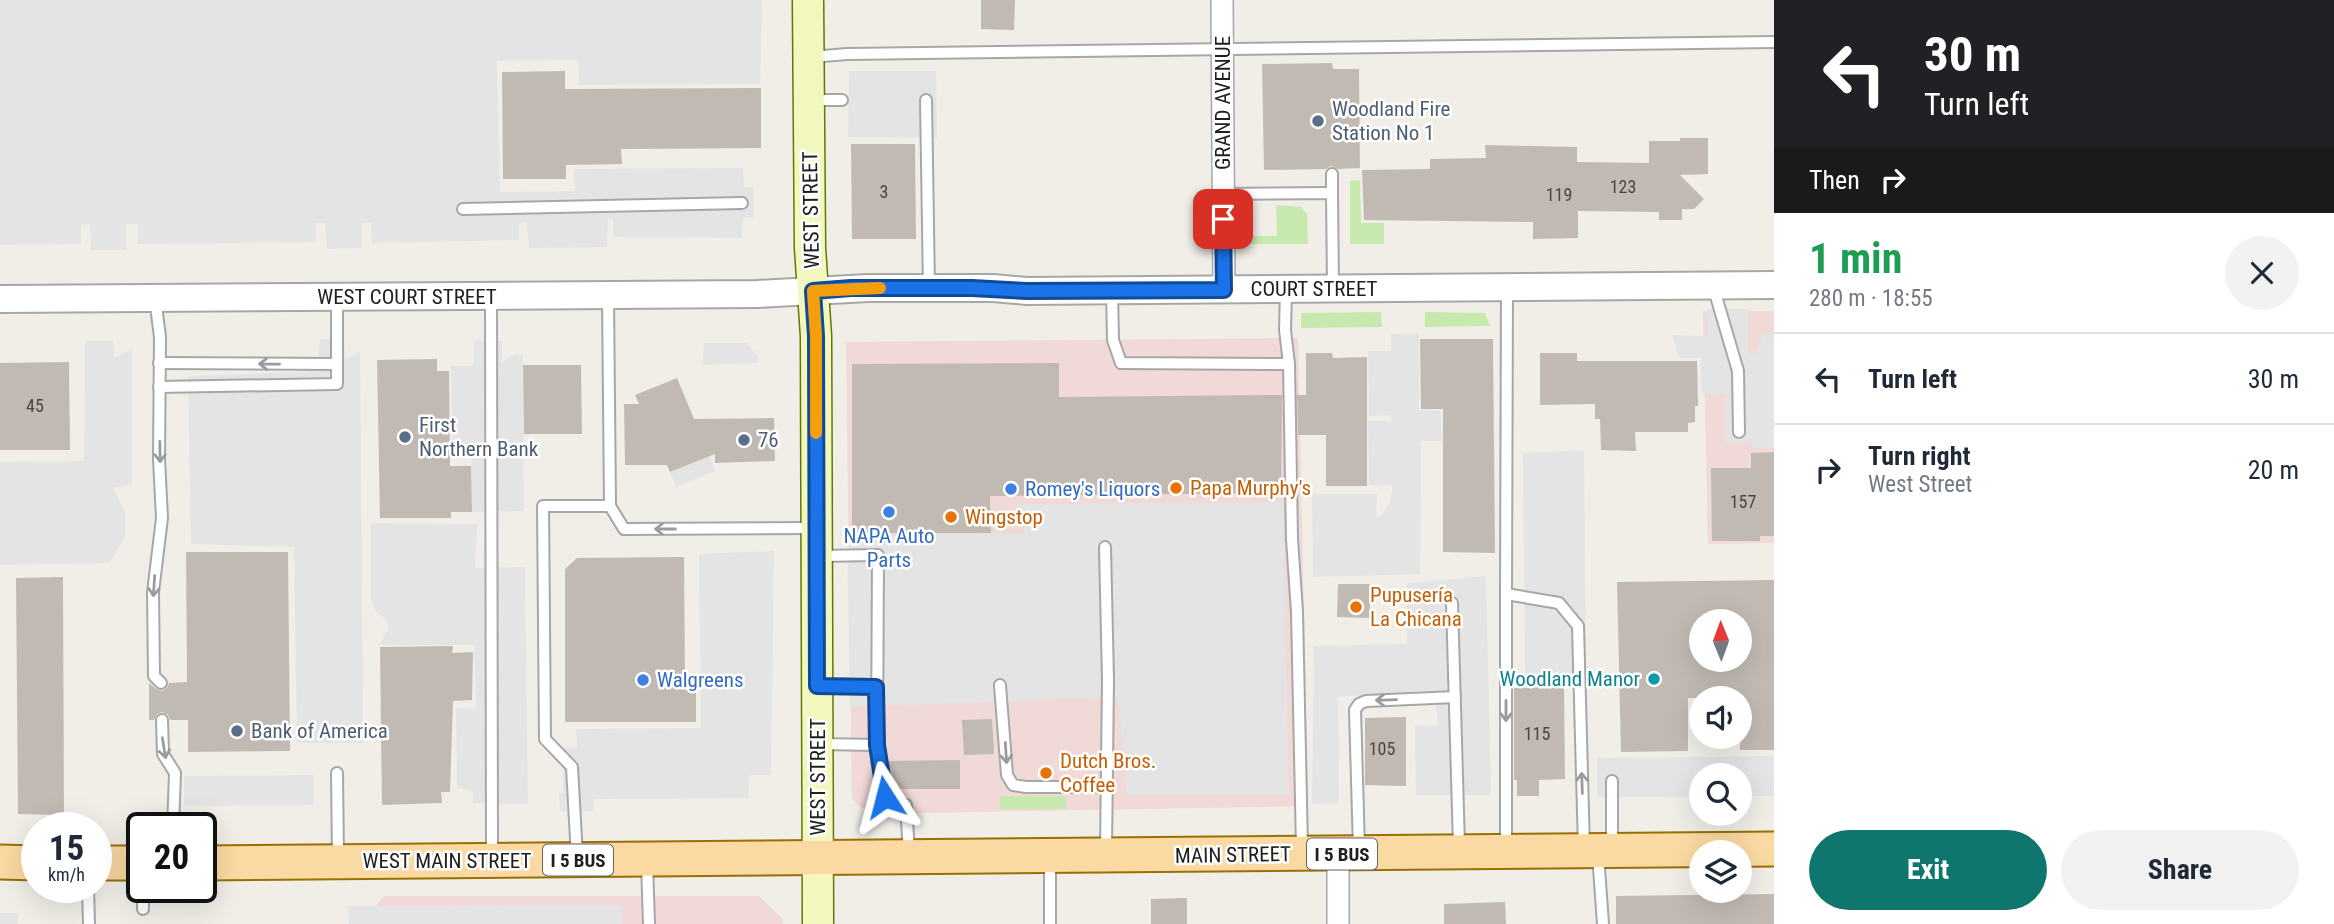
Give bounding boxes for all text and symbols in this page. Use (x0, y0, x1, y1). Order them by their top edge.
text: 30 m (1924, 26, 2021, 83)
icon: left (1809, 28, 1900, 119)
street label: GRAND AVENUE (1211, 36, 1235, 170)
text: Turn left (1924, 85, 2029, 123)
place label: Woodland Fire Station No 1 (1332, 97, 1451, 145)
marker: Woodland Fire Station No 1 (1310, 113, 1326, 129)
street label: WEST STREET (798, 151, 824, 269)
icon: right (1874, 161, 1912, 199)
text: Then (1809, 165, 1860, 195)
house number: 123 (1610, 176, 1636, 197)
house number: 3 (880, 181, 888, 202)
house number: 119 (1546, 184, 1572, 205)
pin (1193, 189, 1253, 249)
icon: arrive (1204, 200, 1242, 238)
text: 1 min (1809, 234, 1902, 283)
button: close (2225, 236, 2299, 310)
street label: COURT STREET (1251, 277, 1378, 301)
street label: WEST COURT STREET (317, 285, 497, 309)
text: 280 m · 18:55 (1809, 285, 1933, 312)
one-way arrow (258, 357, 281, 371)
icon: left (1809, 360, 1847, 398)
text: Turn left (1868, 364, 1957, 394)
text: 30 m (2248, 364, 2299, 394)
house number: 45 (26, 395, 44, 416)
place label: First Northern Bank (419, 413, 539, 461)
place label: 76 (758, 428, 779, 452)
marker: First Northern Bank (397, 429, 413, 445)
marker: 76 (736, 432, 752, 448)
one-way arrow (153, 441, 166, 464)
text: Turn right (1868, 441, 1970, 471)
icon: right (1809, 451, 1847, 489)
text: 20 m (2248, 455, 2299, 485)
text: West Street (1868, 471, 1972, 498)
place label: Papa Murphy's (1190, 476, 1311, 500)
place label: Romey's Liquors (1025, 477, 1160, 501)
marker: Papa Murphy's (1168, 480, 1184, 496)
marker: Romey's Liquors (1003, 481, 1019, 497)
house number: 157 (1730, 491, 1756, 512)
marker: NAPA Auto Parts (881, 504, 897, 520)
place label: Wingstop (965, 505, 1043, 529)
marker: Wingstop (943, 509, 959, 525)
one-way arrow (654, 522, 677, 536)
place label: NAPA Auto Parts (843, 524, 935, 572)
one-way arrow (147, 574, 160, 597)
place label: Pupusería La Chicana (1370, 583, 1462, 631)
marker: Pupusería La Chicana (1348, 599, 1364, 615)
north arrow (1689, 609, 1752, 672)
map controls (1689, 609, 1752, 903)
place label: Woodland Manor (1500, 667, 1640, 691)
place label: Walgreens (657, 668, 744, 692)
marker: Woodland Manor (1646, 671, 1662, 687)
marker: Walgreens (635, 672, 651, 688)
button: sound (1689, 686, 1752, 749)
one-way arrow (1375, 694, 1398, 707)
one-way arrow (1499, 699, 1513, 722)
street label: WEST STREET (806, 718, 830, 836)
place label: Bank of America (251, 719, 388, 743)
marker: Bank of America (229, 723, 245, 739)
house number: 115 (1524, 723, 1550, 744)
one-way arrow (158, 736, 171, 758)
house number: 105 (1369, 738, 1395, 759)
one-way arrow (999, 741, 1012, 764)
place label: Dutch Bros. Coffee (1060, 749, 1156, 797)
position arrow (848, 760, 922, 834)
button: search (1689, 763, 1752, 826)
marker: Dutch Bros. Coffee (1038, 765, 1054, 781)
one-way arrow (1575, 772, 1588, 795)
speed limit sign: 20 (126, 812, 217, 903)
text: 15 (49, 828, 84, 869)
button: Exit (1809, 830, 2047, 910)
button: Share (2061, 830, 2299, 910)
road number: I 5 BUS (1307, 838, 1377, 870)
button: layers (1689, 840, 1752, 903)
street label: MAIN STREET (1175, 842, 1291, 868)
road number: I 5 BUS (543, 845, 613, 876)
street label: WEST MAIN STREET (363, 849, 532, 873)
text: km/h (48, 864, 85, 885)

